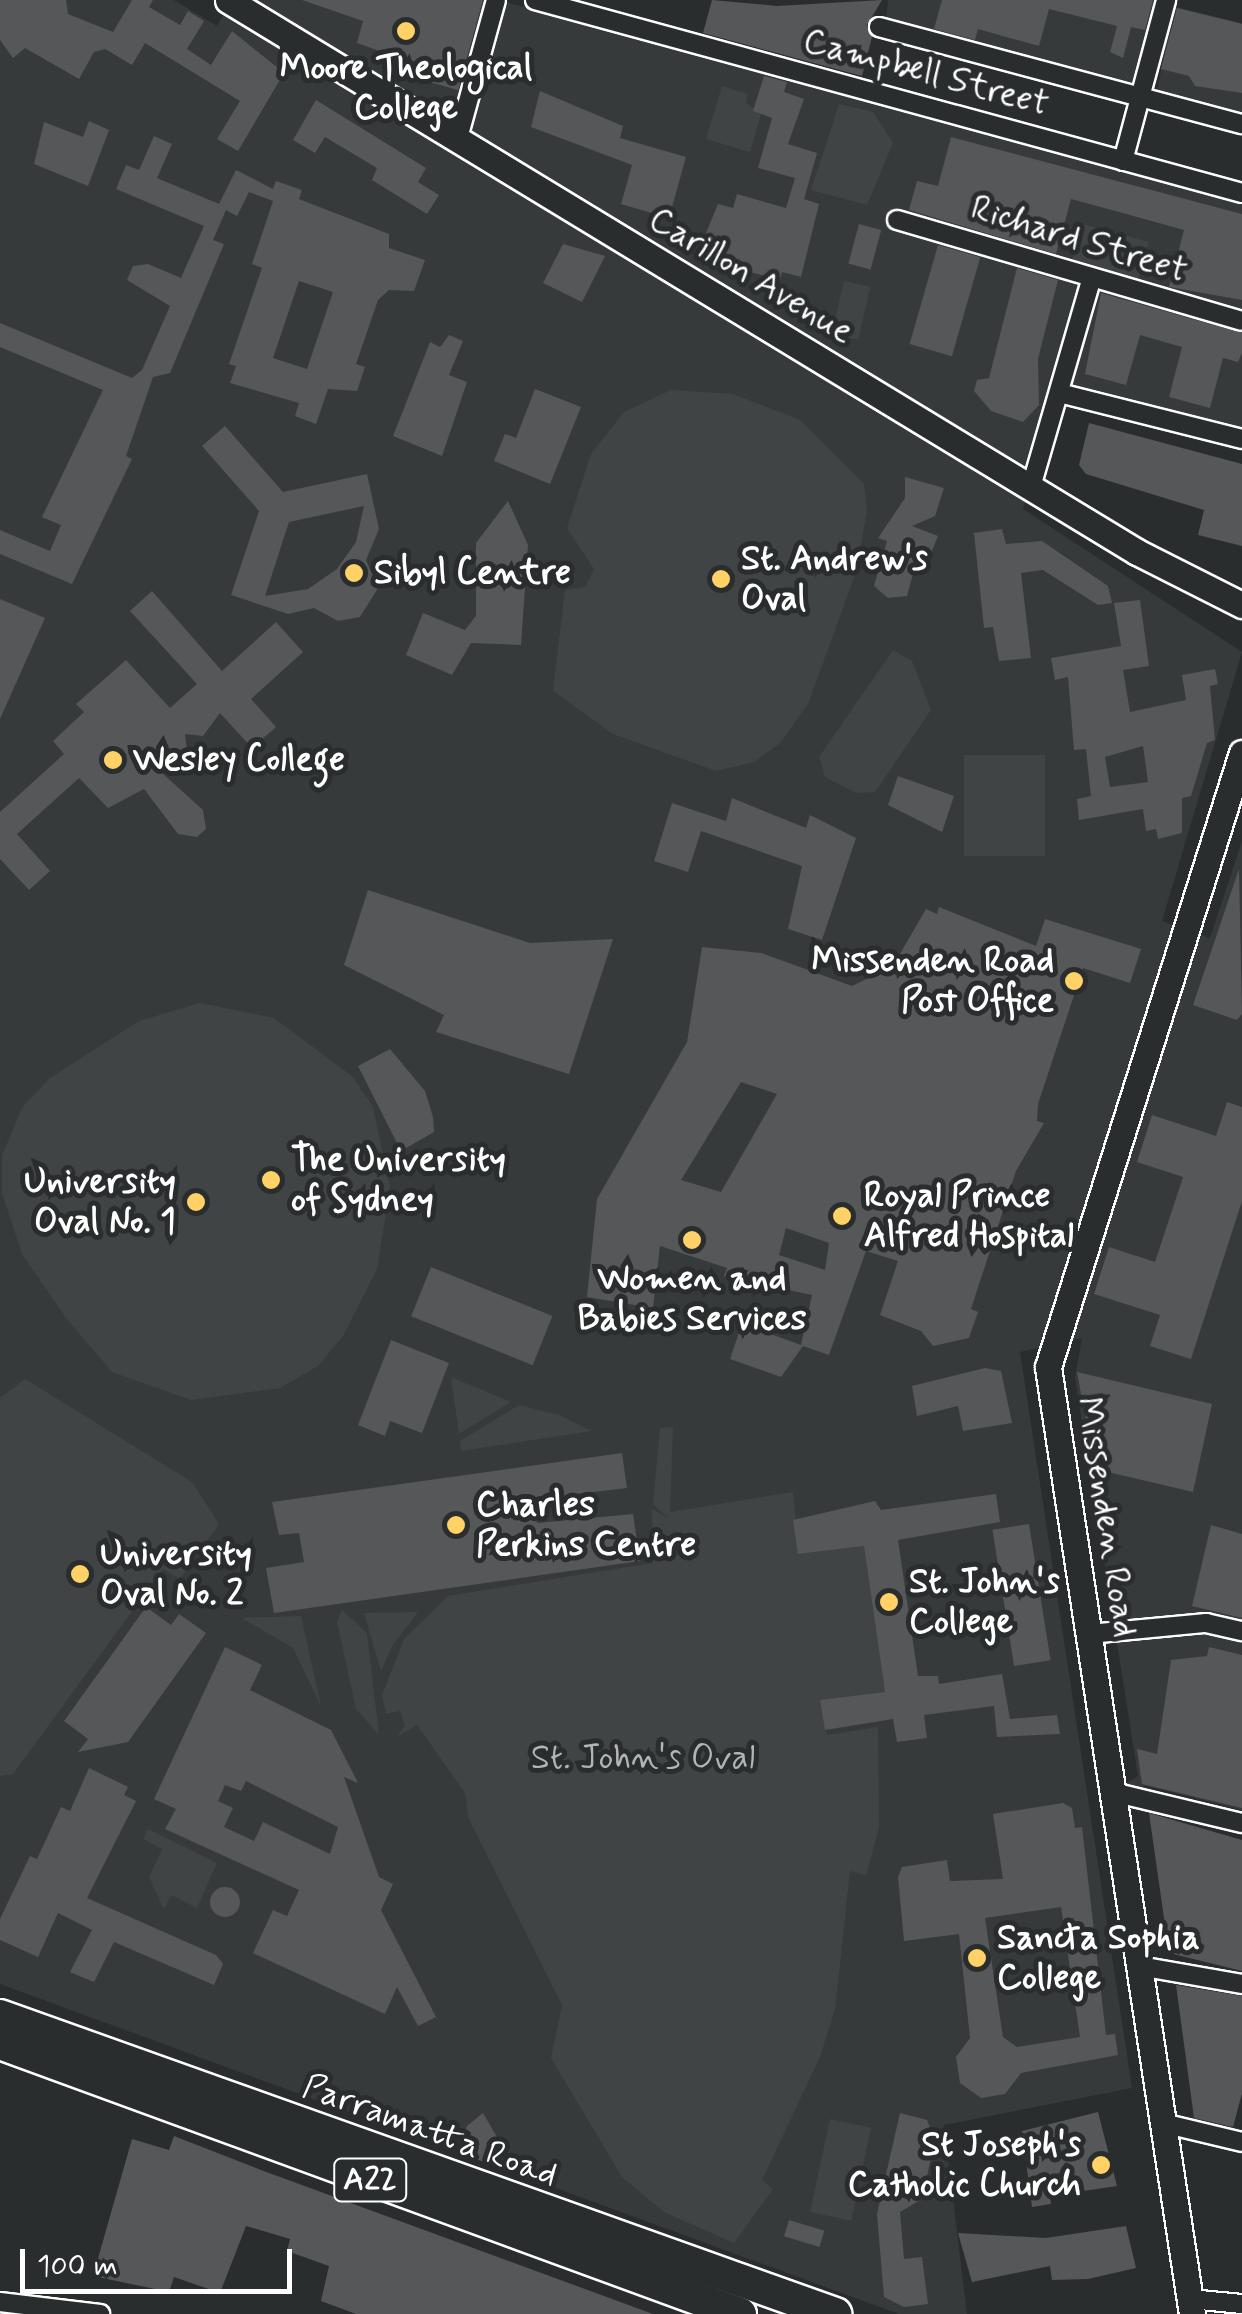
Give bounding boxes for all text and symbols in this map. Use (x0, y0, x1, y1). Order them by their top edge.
marker: Moore Theological College (395, 20, 417, 42)
street label: Campbell Street (799, 20, 1053, 126)
place label: Moore Theological College (282, 47, 530, 129)
street label: Richard Street (967, 187, 1191, 293)
street label: Carillon Avenue (640, 198, 862, 354)
place label: St. Andrew's Oval (741, 538, 928, 620)
place label: Sibyl Centre (374, 552, 565, 594)
marker: Sibyl Centre (343, 562, 365, 584)
marker: St. Andrew's Oval (710, 568, 732, 590)
place label: Wesley College (133, 739, 350, 781)
marker: Wesley College (102, 749, 124, 771)
place label: Missenden Road Post Office (811, 940, 1054, 1022)
marker: Missenden Road Post Office (1063, 970, 1085, 992)
place label: The University of Sydney (291, 1139, 506, 1221)
place label: University Oval No. 1 (24, 1161, 176, 1243)
marker: The University of Sydney (260, 1169, 282, 1191)
place label: Royal Prince Alfred Hospital (864, 1175, 1093, 1257)
marker: University Oval No. 1 (185, 1191, 207, 1213)
marker: Royal Prince Alfred Hospital (829, 1203, 855, 1229)
marker: Women and Babies Services (679, 1227, 705, 1253)
place label: Women and Babies Services (578, 1258, 806, 1340)
street label: Missenden Road (1066, 1394, 1146, 1640)
place label: Charles Perkins Centre (476, 1484, 702, 1566)
marker: Charles Perkins Centre (445, 1514, 467, 1536)
place label: University Oval No. 2 (100, 1533, 252, 1615)
place label: St. John's College (909, 1561, 1060, 1643)
marker: University Oval No. 2 (69, 1563, 91, 1585)
marker: St. John's College (878, 1591, 900, 1613)
park label: St. John's Oval (530, 1737, 756, 1779)
place label: Sancta Sophia College (997, 1917, 1202, 1999)
marker: Sancta Sophia College (966, 1947, 988, 1969)
street label: Parramatta Road (298, 2066, 562, 2196)
place label: St Joseph's Catholic Church (839, 2124, 1081, 2206)
road number: A22 (332, 2153, 408, 2207)
marker: St Joseph's Catholic Church (1090, 2154, 1112, 2176)
scale bar (25, 2229, 298, 2291)
text: 100 m (37, 2247, 118, 2286)

